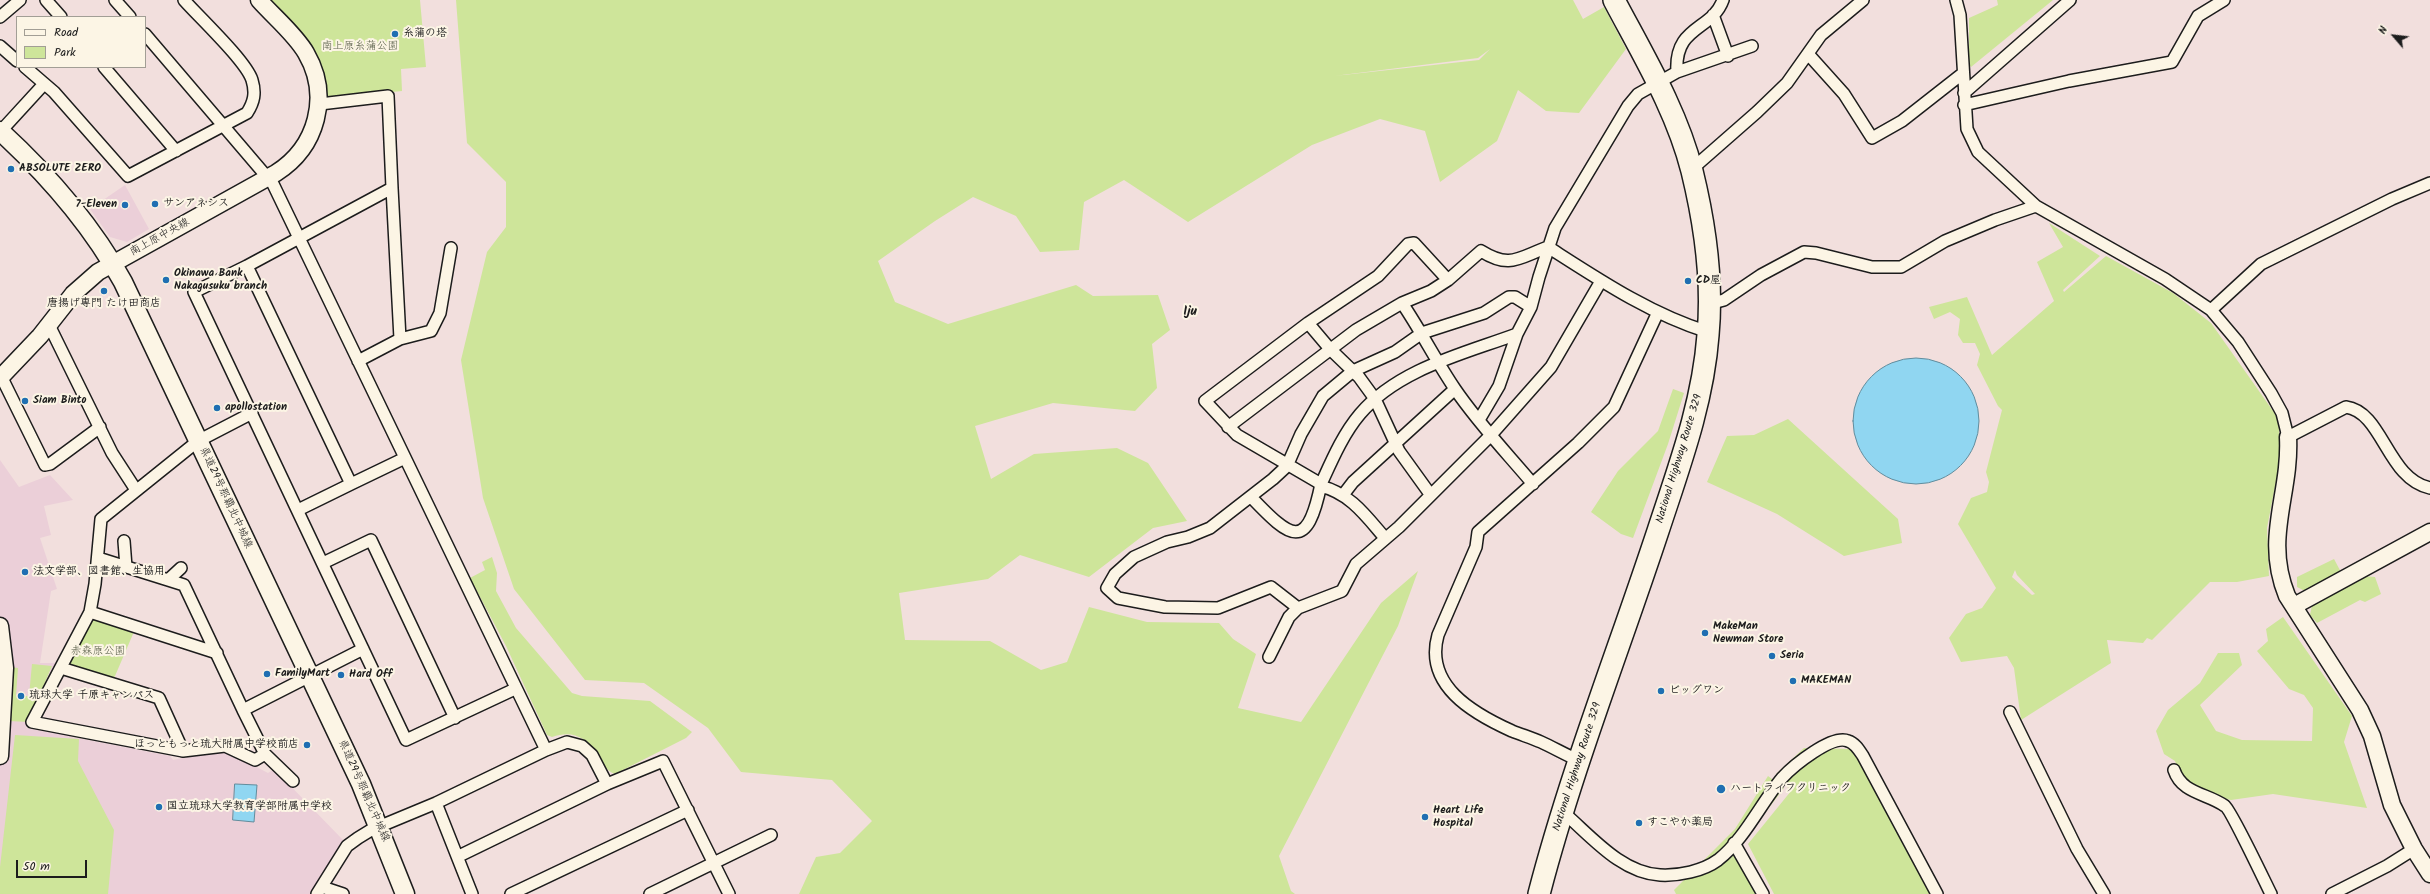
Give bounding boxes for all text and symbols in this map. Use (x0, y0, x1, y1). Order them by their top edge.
legend (16, 16, 146, 68)
north arrow (2374, 16, 2414, 56)
text: Road (54, 23, 78, 42)
text: N (2374, 23, 2393, 38)
place label: 糸蒲の塔 (403, 27, 447, 41)
marker: 糸蒲の塔 (390, 29, 400, 39)
park label: 南上原糸蒲公園 (322, 40, 398, 54)
text: Park (54, 43, 76, 62)
place label: ABSOLUTE ZERO (19, 162, 101, 176)
marker: ABSOLUTE ZERO (6, 164, 16, 174)
place label: サンアネシス (163, 197, 229, 211)
place label: 7-Eleven (76, 198, 117, 212)
marker: サンアネシス (150, 199, 160, 209)
marker: 7-Eleven (120, 200, 130, 210)
street label: 南上原中央線 (128, 216, 192, 260)
place label: Okinawa Bank Nakagusuku branch (174, 267, 267, 293)
place label: CD屋 (1696, 274, 1721, 288)
marker: Okinawa Bank Nakagusuku branch (161, 275, 171, 285)
marker: CD屋 (1683, 276, 1693, 286)
marker: 唐揚げ専門 たけ田商店 (99, 286, 109, 296)
place label: 唐揚げ専門 たけ田商店 (47, 297, 161, 311)
district label: Iju (1183, 305, 1197, 321)
street label: National Highway Route 329 (1654, 393, 1706, 525)
place label: Siam Binto (33, 394, 87, 408)
marker: Siam Binto (20, 396, 30, 406)
place label: apollostation (225, 401, 287, 415)
marker: apollostation (212, 403, 222, 413)
street label: 県道29号那覇北中城線 (196, 445, 254, 551)
place label: 法文学部、図書館、生協用 (33, 565, 165, 579)
marker: 法文学部、図書館、生協用 (20, 567, 30, 577)
place label: MakeMan Newman Store (1713, 620, 1783, 646)
marker: MakeMan Newman Store (1700, 628, 1710, 638)
park label: 赤森原公園 (71, 645, 125, 659)
place label: Seria (1780, 649, 1804, 663)
marker: Seria (1767, 651, 1777, 661)
place label: FamilyMart (275, 667, 330, 681)
place label: Hard Off (349, 668, 392, 682)
marker: FamilyMart (262, 669, 272, 679)
marker: Hard Off (336, 670, 346, 680)
place label: MAKEMAN (1801, 674, 1851, 688)
marker: MAKEMAN (1788, 676, 1798, 686)
place label: ビッグワン (1669, 684, 1724, 698)
marker: ビッグワン (1656, 686, 1666, 696)
place label: 琉球大学 千原キャンパス (29, 689, 154, 703)
marker: 琉球大学 千原キャンパス (16, 691, 26, 701)
street label: National Highway Route 329 (1551, 701, 1605, 833)
place label: ほっともっと琉大附属中学校前店 (134, 738, 299, 752)
street label: 県道29号那覇北中城線 (334, 738, 392, 844)
marker: ほっともっと琉大附属中学校前店 (302, 740, 312, 750)
place label: ハートライフクリニック (1730, 782, 1851, 796)
marker: ハートライフクリニック (1715, 783, 1727, 795)
place label: 国立琉球大学教育学部附属中学校 (167, 800, 332, 814)
marker: 国立琉球大学教育学部附属中学校 (154, 802, 164, 812)
place label: Heart Life Hospital (1433, 804, 1483, 830)
marker: Heart Life Hospital (1420, 812, 1430, 822)
place label: すこやか薬局 (1647, 816, 1713, 830)
marker: すこやか薬局 (1634, 818, 1644, 828)
scale bar (18, 852, 89, 878)
text: 50 m (23, 857, 50, 876)

